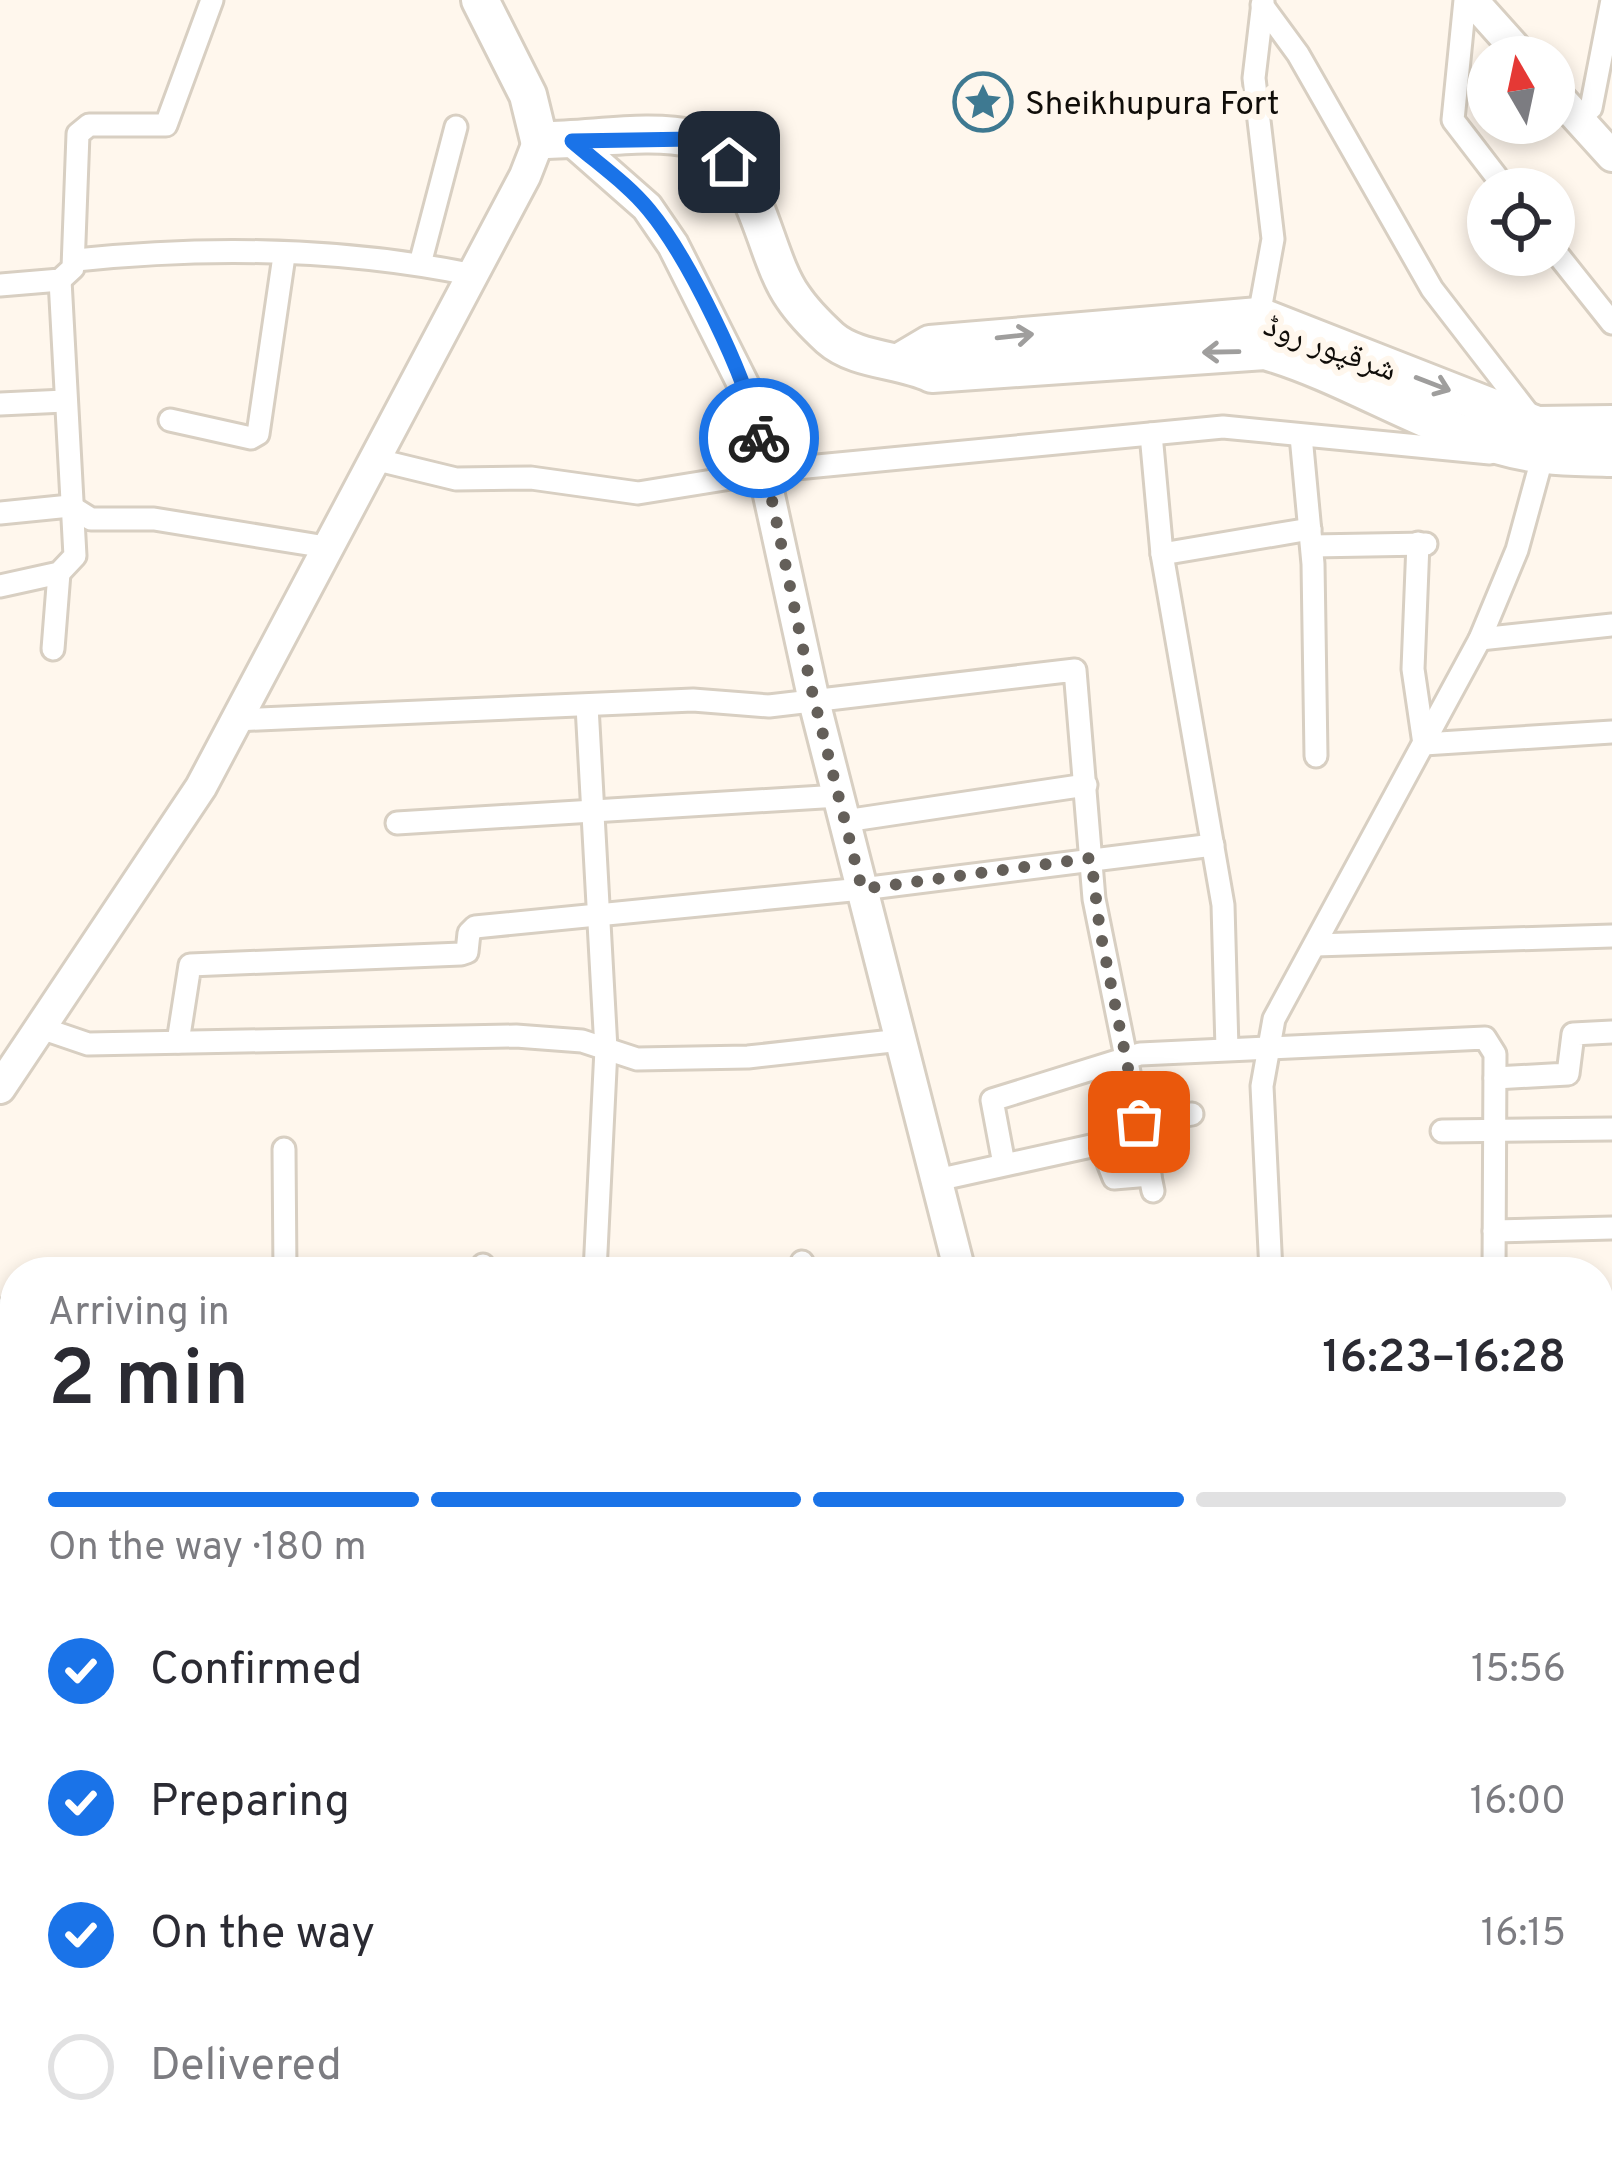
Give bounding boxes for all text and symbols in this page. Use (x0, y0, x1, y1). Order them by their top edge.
north arrow (1467, 36, 1575, 144)
map controls (1467, 36, 1575, 276)
place icon: Sheikhupura Fort (952, 71, 1014, 133)
place label: Sheikhupura Fort (1025, 85, 1280, 127)
pin (678, 111, 780, 213)
icon: home (696, 129, 762, 195)
button: locate (1467, 168, 1575, 276)
street label: شرقپور روڈ (1257, 306, 1402, 393)
one-way arrow (995, 324, 1034, 347)
one-way arrow (1202, 340, 1241, 363)
one-way arrow (1414, 375, 1451, 396)
courier (699, 378, 819, 498)
icon: bike (726, 405, 792, 471)
pin (1088, 1071, 1190, 1173)
icon: bag (1106, 1089, 1172, 1155)
text: Arriving in (48, 1290, 230, 1339)
text: 16:23–16:28 (1322, 1331, 1566, 1388)
text: 2 min (48, 1334, 249, 1433)
text: On the way · 180 m (48, 1525, 367, 1574)
icon: check (48, 1638, 114, 1704)
text: Confirmed (150, 1643, 362, 1700)
text: 15:56 (1471, 1647, 1566, 1696)
icon: check (48, 1770, 114, 1836)
text: Preparing (150, 1775, 350, 1832)
text: 16:00 (1470, 1779, 1566, 1828)
icon: check (48, 1902, 114, 1968)
text: On the way (150, 1907, 375, 1964)
text: 16:15 (1481, 1911, 1566, 1960)
text: Delivered (150, 2039, 342, 2096)

